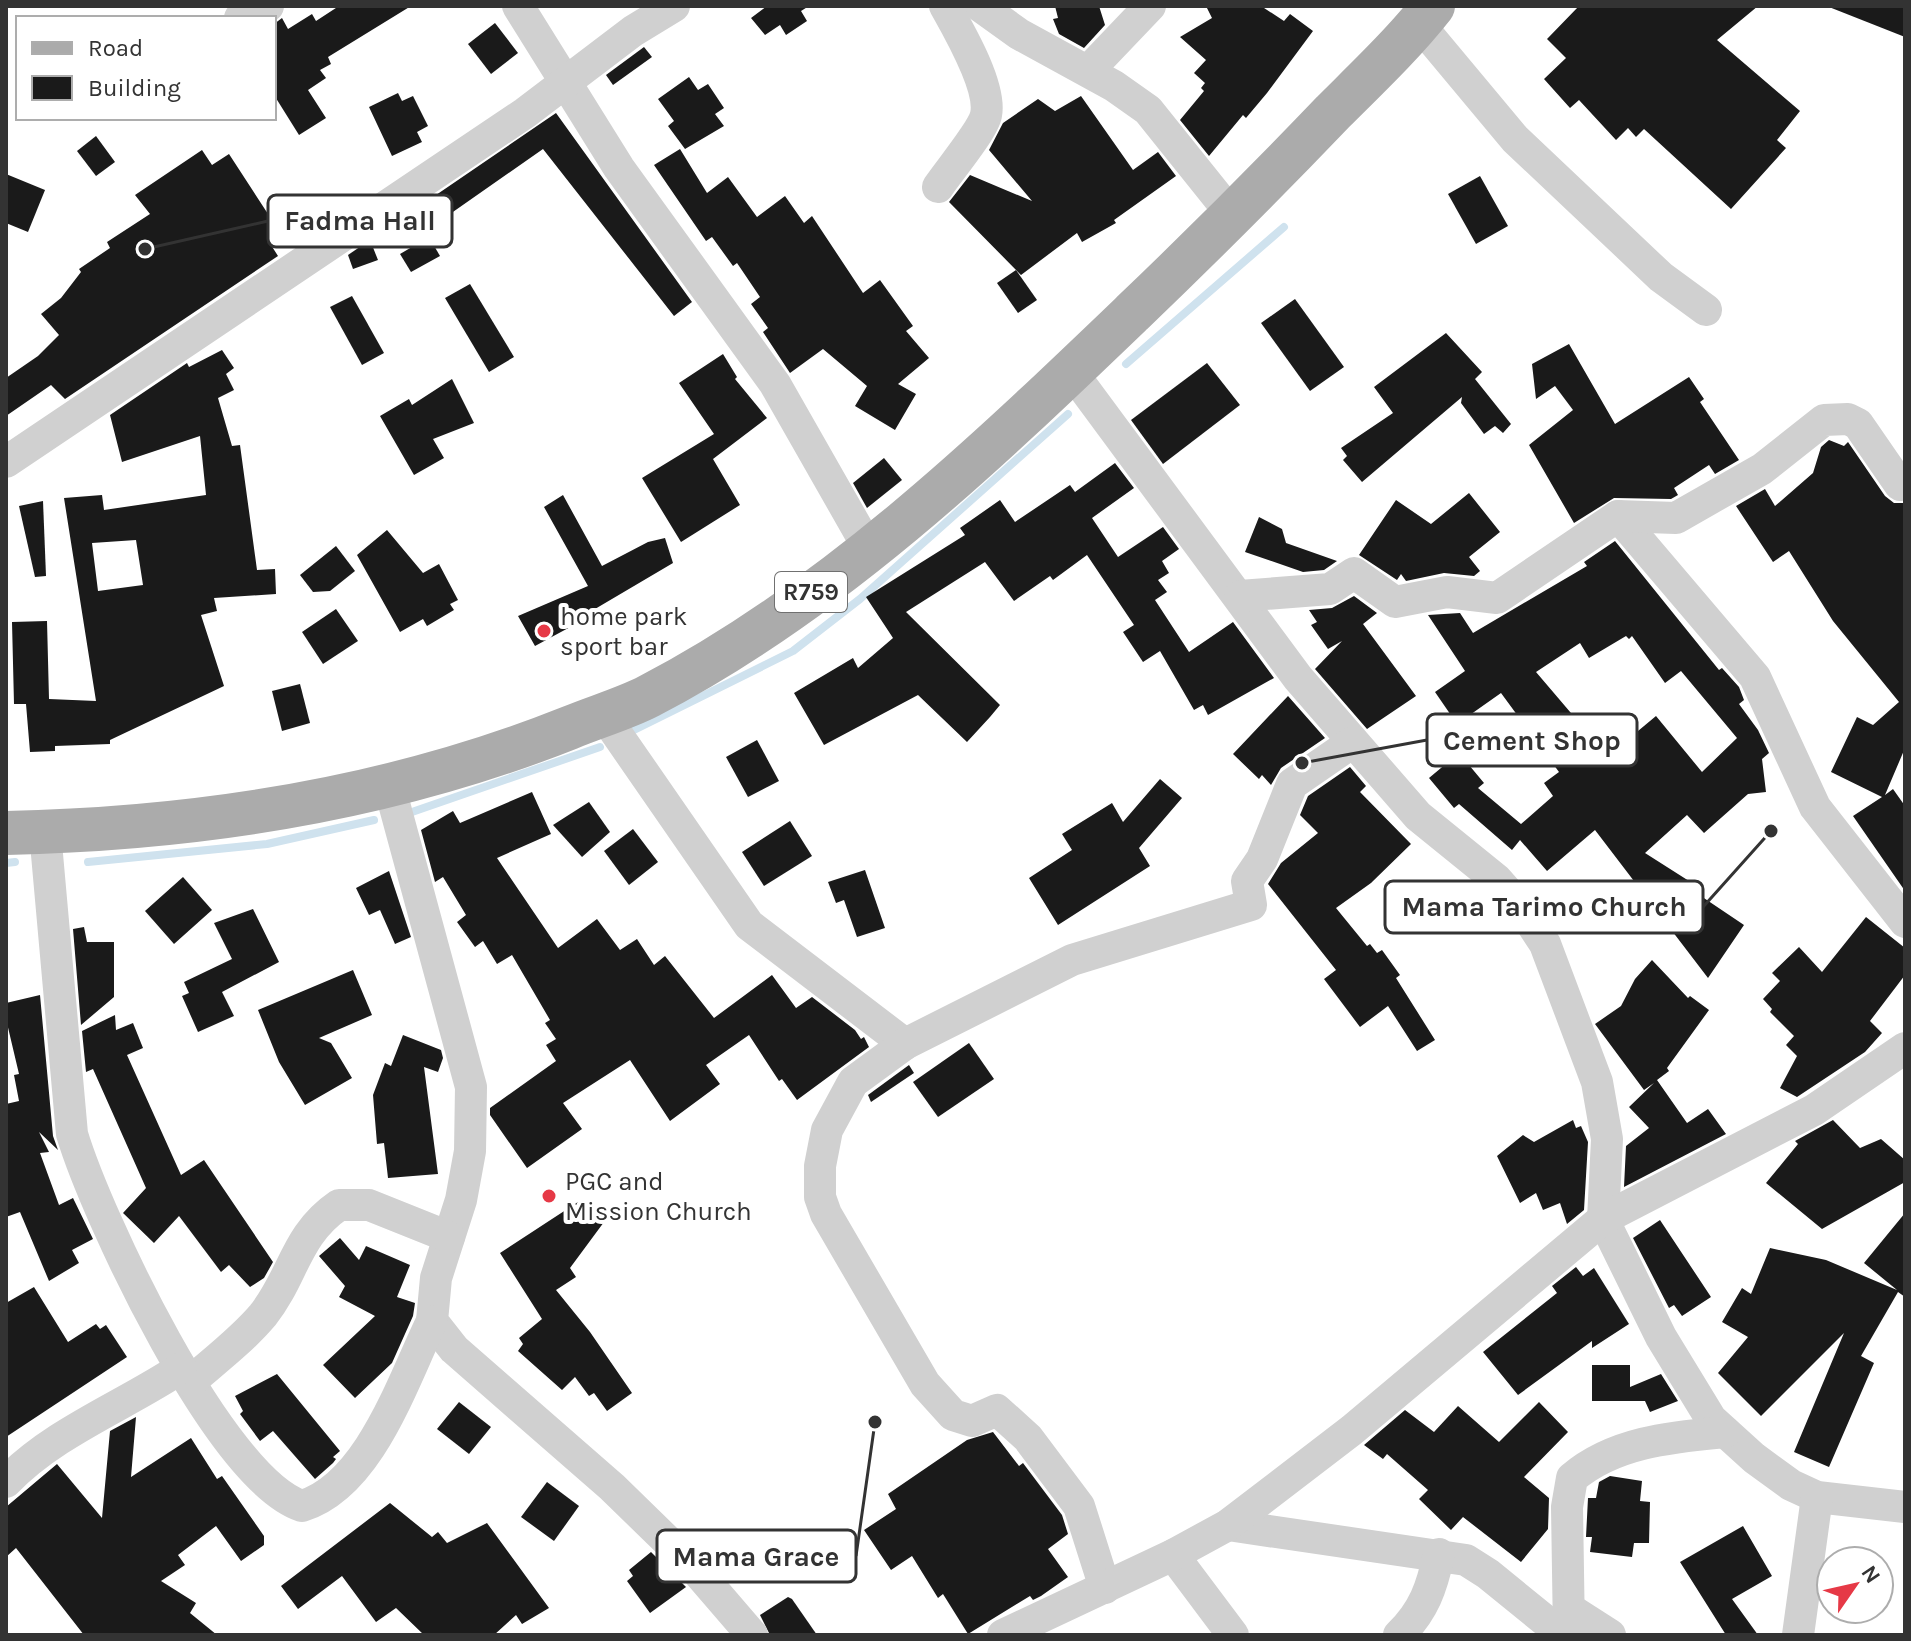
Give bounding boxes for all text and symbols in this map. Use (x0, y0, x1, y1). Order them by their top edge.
legend (16, 16, 276, 120)
text: Road (88, 34, 143, 62)
text: Building (88, 74, 181, 102)
callout: Fadma Hall (268, 195, 452, 247)
text: Fadma Hall (284, 204, 436, 237)
road number: R759 (775, 572, 847, 612)
place label: home park sport bar (560, 601, 687, 662)
marker: home park sport bar (535, 622, 553, 640)
callout: Cement Shop (1427, 714, 1637, 766)
text: Cement Shop (1443, 724, 1621, 757)
callout: Mama Tarimo Church (1385, 881, 1703, 933)
text: Mama Tarimo Church (1401, 890, 1687, 923)
place label: PGC and Mission Church (565, 1166, 752, 1227)
marker: PGC and Mission Church (540, 1187, 558, 1205)
callout: Mama Grace (657, 1530, 856, 1582)
text: Mama Grace (673, 1540, 839, 1573)
north arrow (1815, 1545, 1895, 1625)
text: N (1856, 1561, 1886, 1588)

